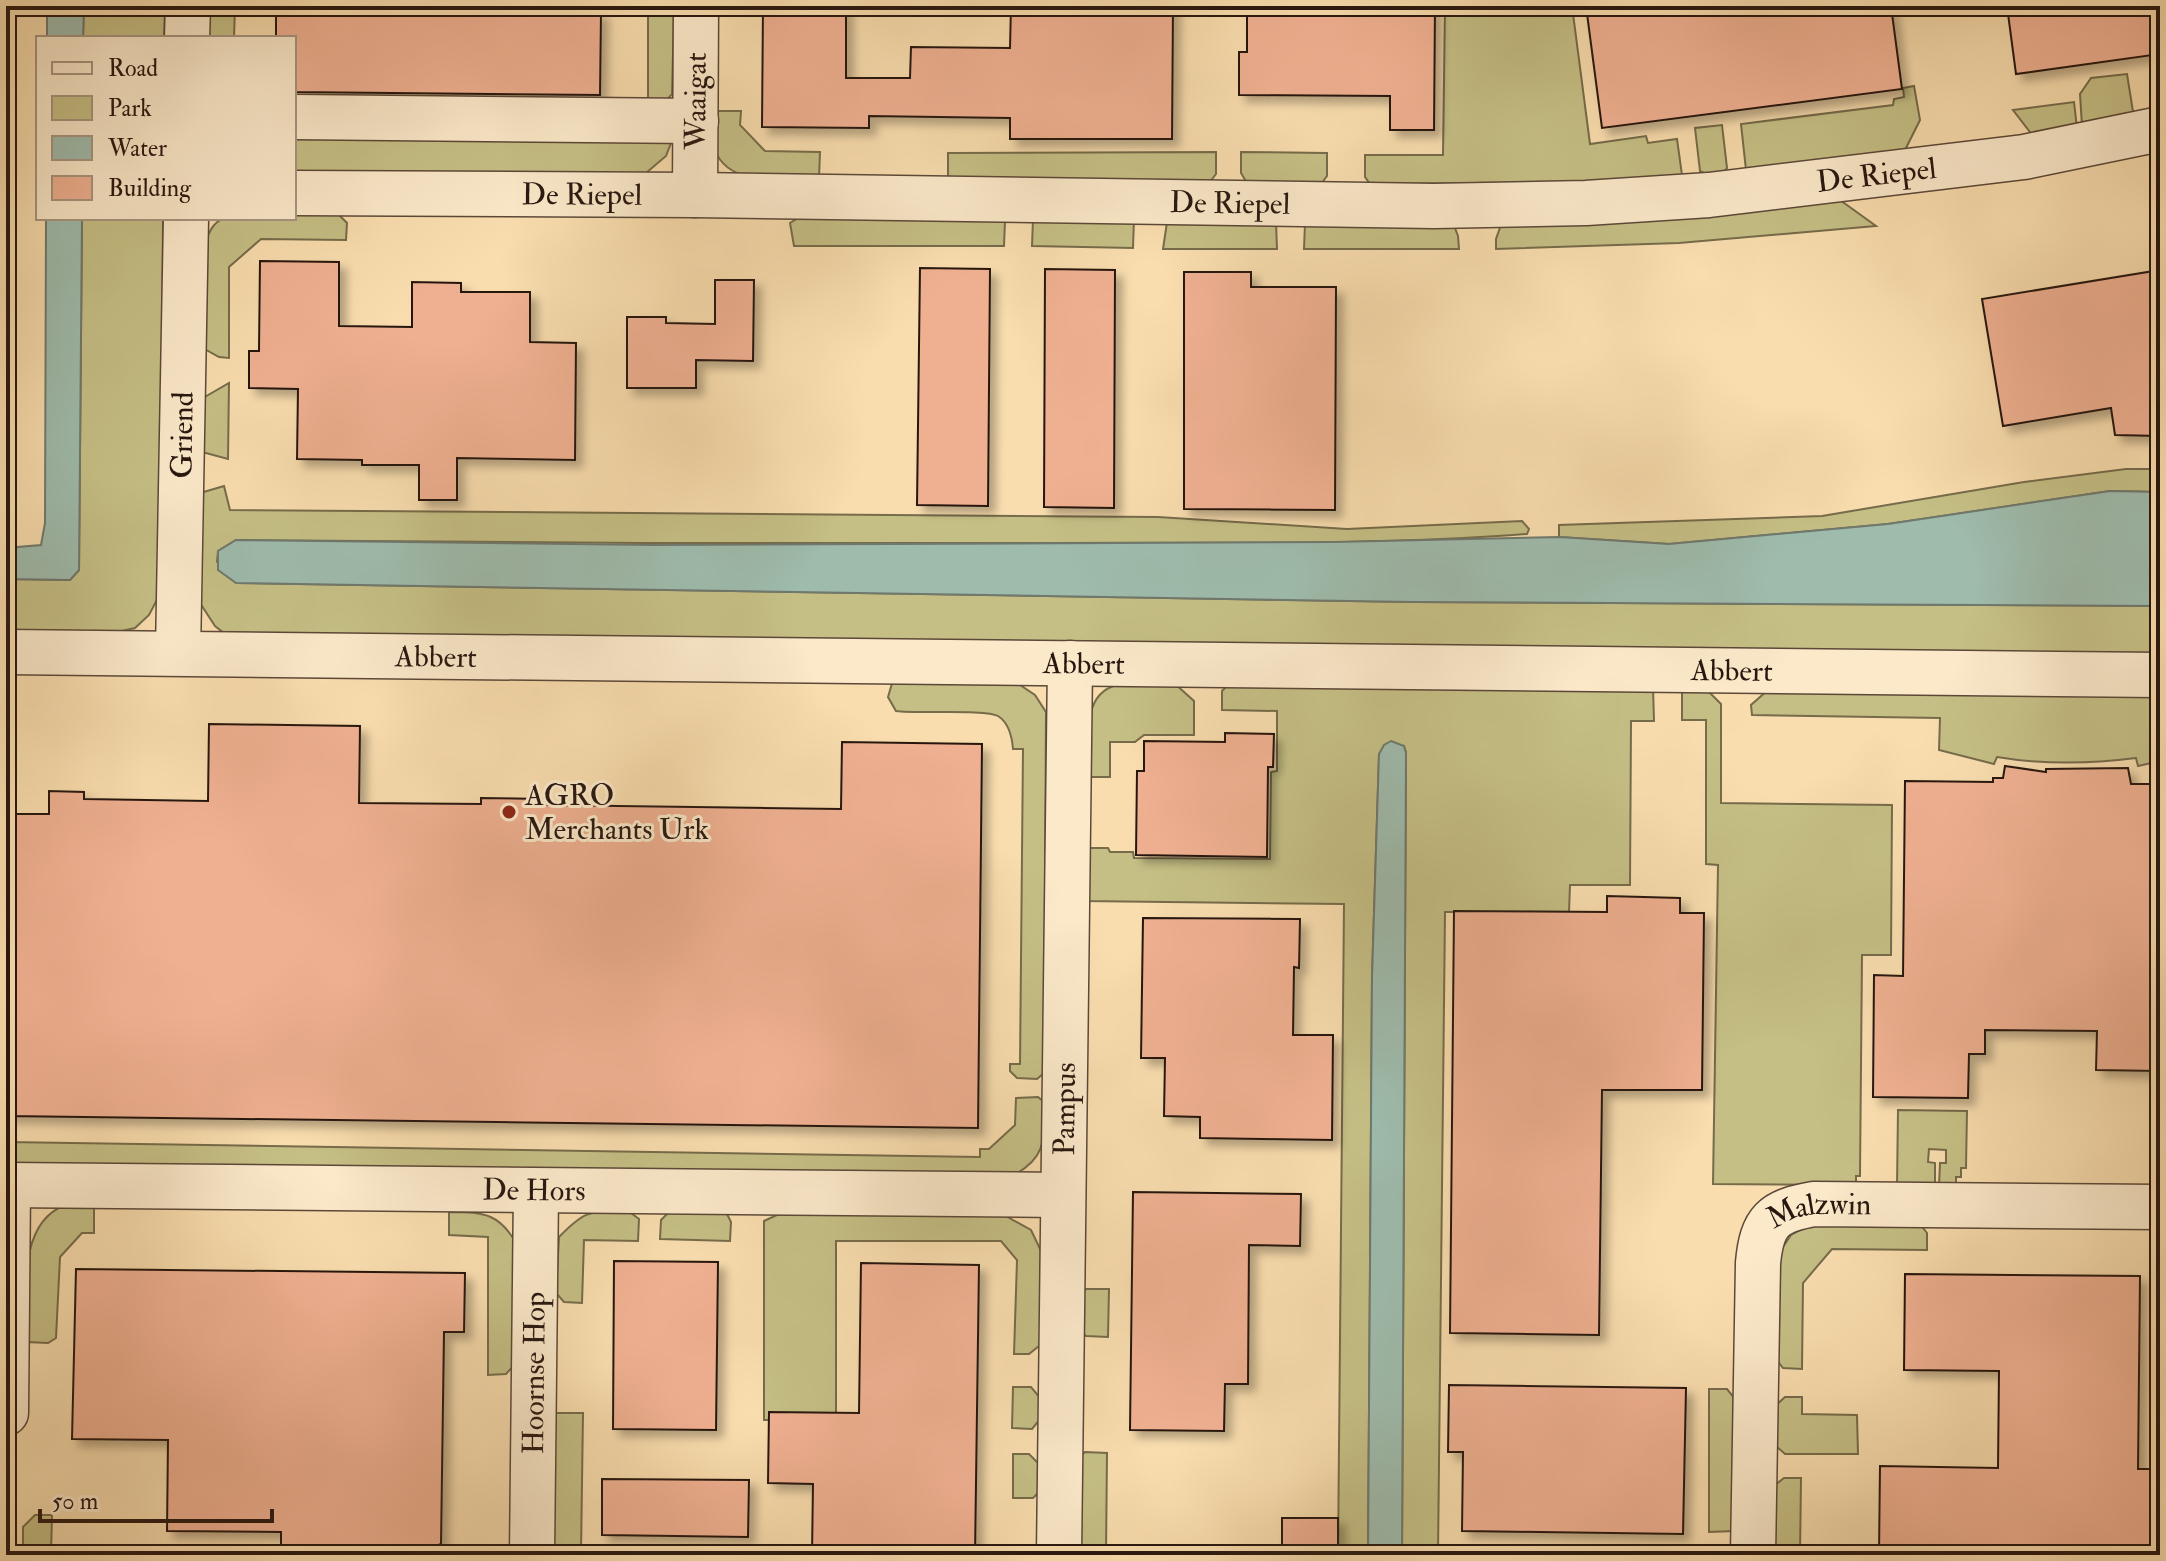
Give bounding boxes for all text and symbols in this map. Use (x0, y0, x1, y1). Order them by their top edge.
legend (36, 36, 296, 220)
street label: Waaigat (677, 52, 715, 151)
text: Road (108, 53, 158, 84)
text: Park (108, 93, 152, 124)
text: Water (107, 133, 167, 164)
street label: De Riepel (1814, 150, 1939, 201)
text: Building (108, 173, 192, 204)
street label: De Riepel (522, 176, 643, 214)
street label: De Riepel (1169, 184, 1291, 223)
street label: Griend (163, 391, 202, 479)
street label: Abbert (394, 638, 477, 676)
street label: Abbert (1042, 645, 1125, 683)
street label: Abbert (1690, 652, 1773, 690)
place label: AGRO Merchants Urk (524, 777, 709, 848)
marker: AGRO Merchants Urk (500, 803, 518, 821)
street label: Pampus (1046, 1062, 1084, 1156)
street label: De Hors (482, 1172, 586, 1209)
street label: Malzwin (1760, 1186, 1871, 1237)
street label: Hoornse Hop (515, 1291, 554, 1455)
scale bar (40, 1473, 272, 1523)
text: 50 m (52, 1486, 99, 1517)

